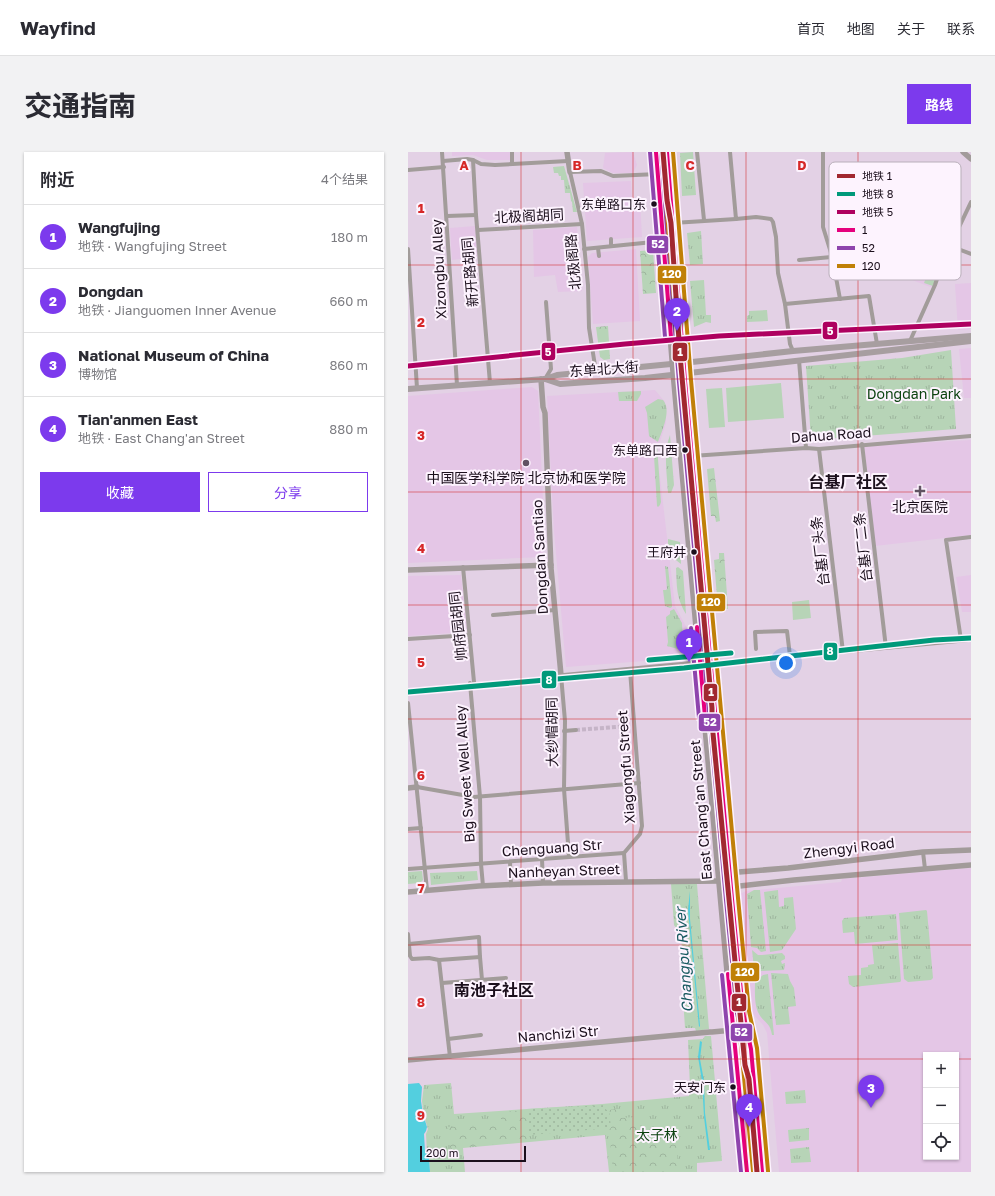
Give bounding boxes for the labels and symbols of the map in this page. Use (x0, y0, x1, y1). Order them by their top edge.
text: A (459, 157, 469, 173)
text: B (572, 157, 582, 173)
text: C (685, 157, 695, 173)
text: D (797, 157, 807, 173)
legend (829, 162, 961, 280)
text: 地铁 1 (862, 169, 892, 182)
text: 地铁 8 (862, 187, 894, 200)
place label: 东单路口东 (581, 196, 646, 212)
marker: 东单路口东 (649, 199, 659, 209)
text: 1 (418, 200, 425, 216)
street label: 北极阁胡同 (494, 205, 564, 226)
text: 地铁 5 (862, 205, 893, 218)
street label: Xizongbu Alley (427, 219, 450, 319)
text: 1 (862, 223, 867, 236)
street label: 北极阁路 (562, 233, 583, 291)
line badge: 52 (646, 235, 669, 254)
street label: 新开路胡同 (458, 236, 481, 308)
text: 52 (651, 237, 665, 250)
text: 52 (862, 241, 875, 254)
text: 120 (862, 259, 881, 272)
line badge: 120 (657, 265, 687, 284)
text: 120 (662, 267, 682, 280)
pin: 2 (664, 298, 690, 331)
text: 2 (417, 314, 425, 330)
line badge: 5 (822, 321, 838, 340)
text: 5 (827, 324, 834, 337)
line badge: 5 (541, 342, 556, 361)
line badge: 1 (672, 342, 688, 362)
text: 5 (545, 345, 552, 358)
text: 1 (677, 345, 683, 358)
street label: 东单北大街 (568, 358, 639, 379)
park label: Dongdan Park (867, 385, 961, 402)
street label: Dahua Road (790, 423, 872, 446)
text: 3 (417, 427, 425, 443)
place label: 东单路口西 (613, 442, 678, 458)
marker: 东单路口西 (680, 445, 690, 455)
marker: 中国医学科学院 北京协和医学院 (521, 458, 531, 468)
place label: 中国医学科学院 北京协和医学院 (426, 469, 626, 486)
district label: 台基厂社区 (808, 472, 888, 492)
marker: 北京医院 (914, 485, 926, 497)
place label: 北京医院 (892, 498, 948, 515)
street label: Dongdan Santiao (528, 499, 551, 615)
street label: 台基厂二条 (850, 511, 875, 583)
street label: 台基厂头条 (807, 515, 832, 587)
text: 4 (417, 540, 425, 556)
place label: 王府井 (647, 544, 686, 560)
marker: 王府井 (689, 547, 699, 557)
street label: 帅府园胡同 (445, 590, 470, 662)
line badge: 120 (696, 593, 726, 612)
text: 120 (701, 595, 721, 608)
pin: 1 (676, 629, 702, 662)
line badge: 8 (823, 642, 838, 661)
text: 8 (826, 644, 834, 657)
your location (776, 653, 796, 673)
text: 5 (417, 654, 425, 670)
line badge: 8 (541, 670, 557, 689)
text: 8 (545, 673, 553, 686)
line badge: 1 (703, 683, 718, 702)
text: 1 (708, 685, 714, 698)
street label: 大纱帽胡同 (542, 697, 561, 767)
street label: Big Sweet Well Alley (451, 705, 478, 843)
street label: Xiagongfu Street (613, 710, 638, 824)
line badge: 52 (698, 713, 721, 732)
text: 52 (703, 715, 717, 728)
street label: East Chang'an Street (686, 739, 715, 881)
text: 6 (417, 767, 425, 783)
street label: Zhengyi Road (802, 833, 896, 862)
street label: Chenguang Str (501, 835, 603, 859)
street label: Nanheyan Street (507, 860, 620, 881)
text: 7 (417, 880, 425, 896)
water label: Changpu River (670, 905, 697, 1013)
line badge: 120 (730, 962, 760, 982)
text: 120 (735, 965, 755, 978)
district label: 南池子社区 (454, 980, 534, 1000)
line badge: 1 (731, 993, 747, 1012)
text: 8 (417, 994, 425, 1010)
text: 1 (736, 995, 742, 1008)
street label: Nanchizi Str (517, 1021, 600, 1046)
line badge: 52 (730, 1023, 753, 1042)
text: 52 (734, 1025, 748, 1038)
pin: 3 (858, 1075, 884, 1108)
place label: 天安门东 (674, 1079, 726, 1095)
marker: 天安门东 (728, 1082, 738, 1092)
pin: 4 (736, 1094, 762, 1127)
text: 9 (417, 1107, 425, 1123)
park label: 太子林 (636, 1126, 678, 1143)
scale bar (420, 1144, 526, 1163)

